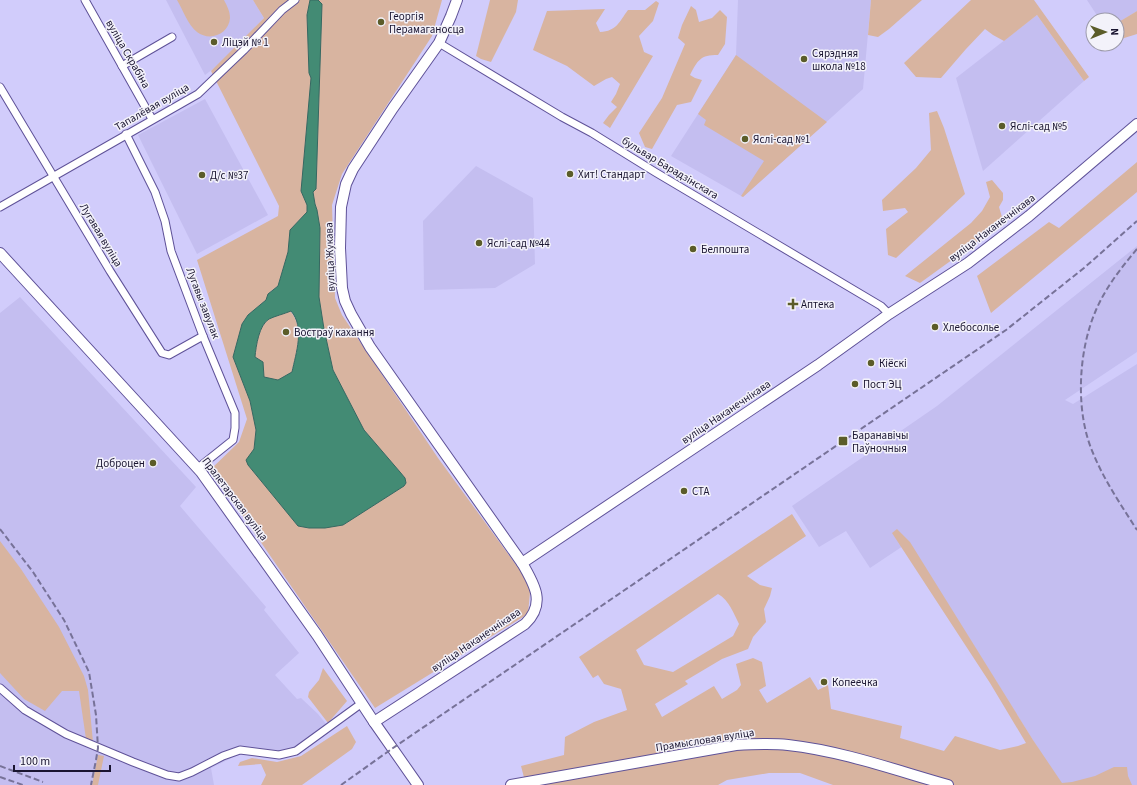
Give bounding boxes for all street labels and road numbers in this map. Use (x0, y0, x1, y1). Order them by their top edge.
street label: вуліца Скрабіна (102, 17, 154, 91)
street label: Тапалёвая вуліца (112, 80, 192, 134)
street label: бульвар Барадзінскага (619, 133, 721, 203)
street label: вуліца Наканечнікава (946, 190, 1038, 266)
street label: Лугавая вуліца (76, 200, 126, 270)
street label: вуліца Жукава (321, 222, 339, 292)
street label: Лугавы завулак (183, 265, 224, 341)
street label: вуліца Наканечнікава (678, 376, 774, 448)
street label: Пралетарская вуліца (199, 454, 271, 544)
street label: вуліца Наканечнікава (428, 604, 524, 676)
street label: Прамысловая вуліца (655, 725, 755, 755)

